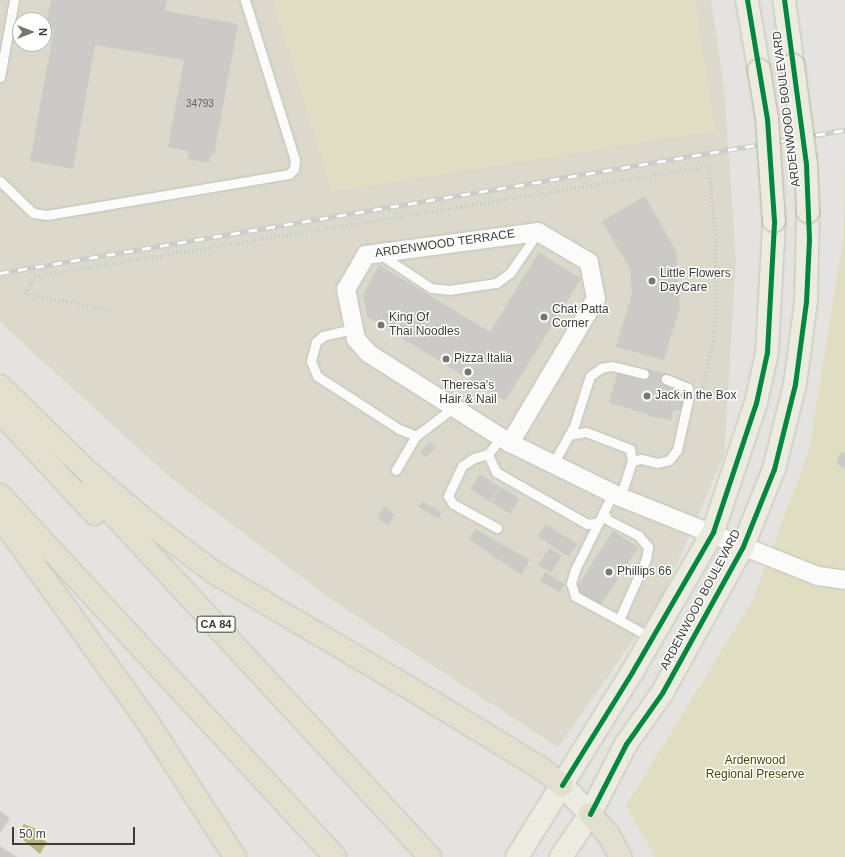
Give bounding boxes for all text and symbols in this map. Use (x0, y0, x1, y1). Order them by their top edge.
north arrow (12, 12, 52, 52)
text: N (37, 28, 49, 36)
street label: ARDENWOOD BOULEVARD (770, 30, 804, 188)
house number: 34793 (186, 98, 214, 110)
street label: ARDENWOOD TERRACE (374, 227, 516, 261)
place label: Little Flowers DayCare (660, 267, 731, 295)
marker: Little Flowers DayCare (647, 276, 657, 286)
place label: Chat Patta Corner (552, 303, 609, 331)
place label: King Of Thai Noodles (389, 311, 460, 339)
marker: Chat Patta Corner (539, 312, 549, 322)
marker: King Of Thai Noodles (376, 320, 386, 330)
place label: Pizza Italia (454, 352, 512, 366)
marker: Pizza Italia (441, 354, 451, 364)
marker: Theresa's Hair & Nail (463, 367, 473, 377)
place label: Theresa's Hair & Nail (439, 379, 497, 407)
place label: Jack in the Box (655, 389, 736, 403)
marker: Jack in the Box (642, 391, 652, 401)
street label: ARDENWOOD BOULEVARD (658, 527, 744, 673)
place label: Phillips 66 (617, 565, 672, 579)
marker: Phillips 66 (604, 567, 614, 577)
road number: CA 84 (196, 615, 236, 633)
park label: Ardenwood Regional Preserve (706, 754, 804, 782)
scale bar (14, 819, 137, 845)
text: 50 m (19, 827, 46, 841)

